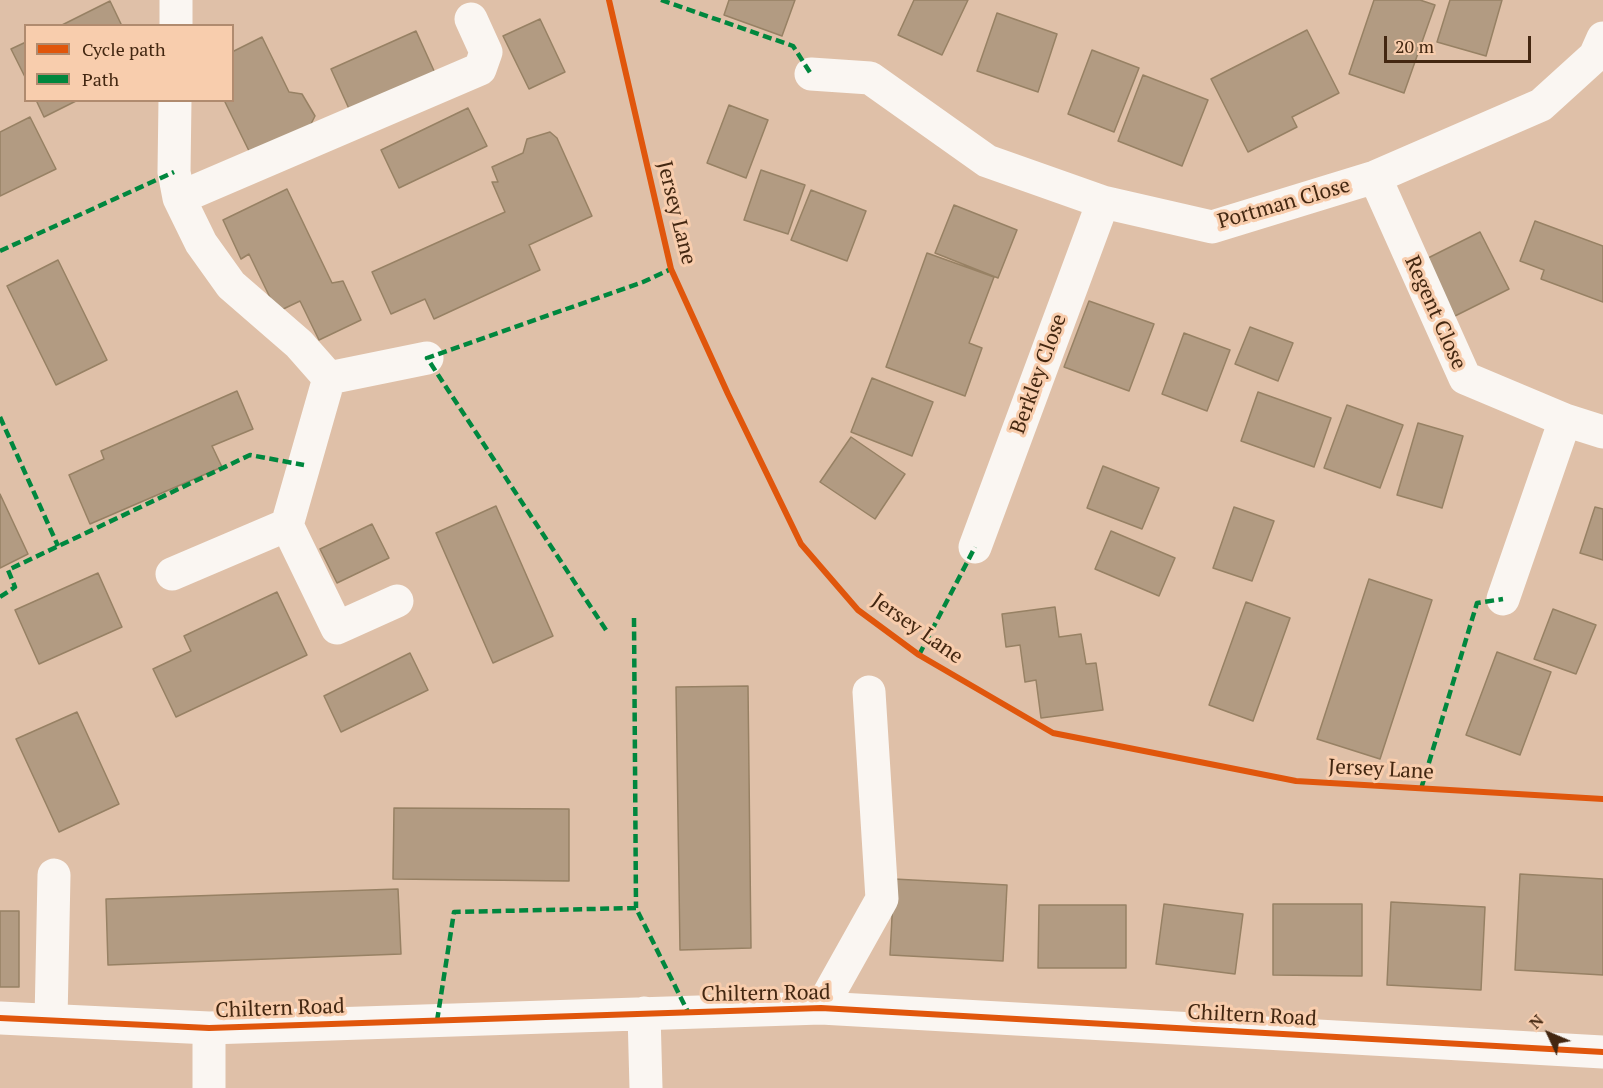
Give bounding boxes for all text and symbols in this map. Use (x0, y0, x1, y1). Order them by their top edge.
legend (24, 24, 234, 102)
scale bar (1387, 24, 1534, 62)
text: 20 m (1395, 34, 1434, 58)
text: Cycle path (82, 37, 166, 61)
text: Path (82, 67, 119, 91)
street label: Jersey Lane (651, 159, 701, 267)
street label: Portman Close (1215, 173, 1353, 235)
street label: Regent Close (1399, 252, 1471, 374)
street label: Berkley Close (1006, 311, 1072, 437)
street label: Jersey Lane (866, 588, 968, 670)
street label: Jersey Lane (1327, 755, 1435, 785)
street label: Chiltern Road (701, 980, 831, 1008)
street label: Chiltern Road (215, 994, 345, 1024)
street label: Chiltern Road (1187, 1000, 1317, 1032)
north arrow (1519, 1004, 1579, 1064)
text: N (1524, 1009, 1548, 1034)

